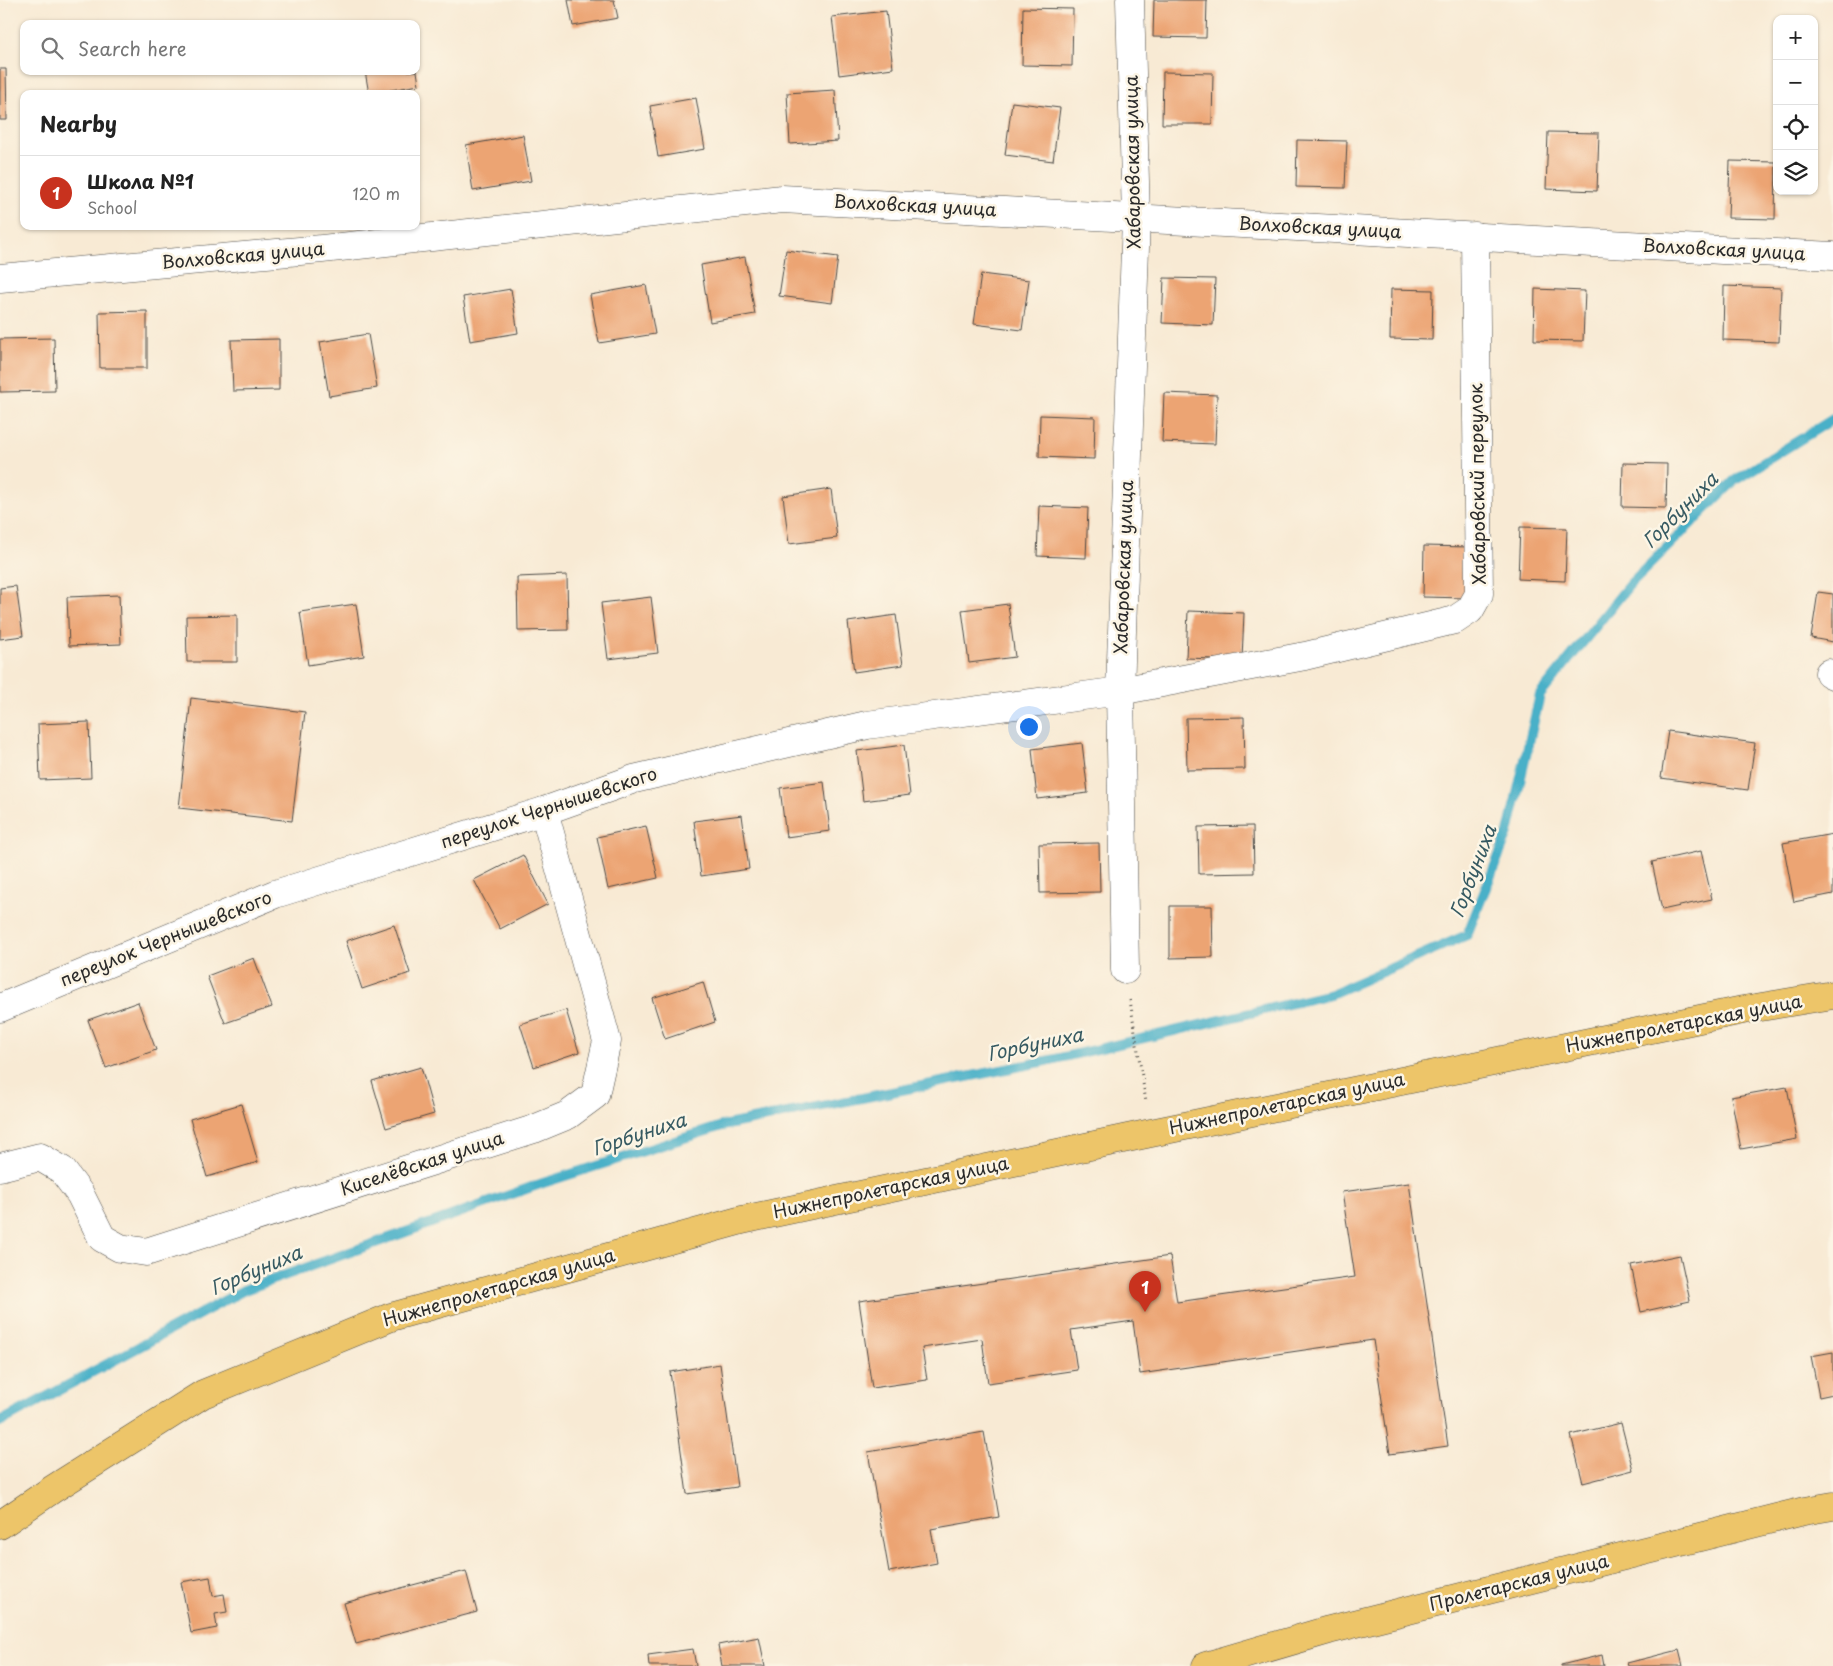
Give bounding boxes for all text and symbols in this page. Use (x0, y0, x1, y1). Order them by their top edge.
map controls (1773, 15, 1818, 195)
button: + (1773, 15, 1818, 60)
search box (20, 20, 420, 75)
icon: search (38, 34, 66, 62)
text: Search here (78, 34, 187, 62)
button: − (1773, 60, 1818, 105)
street label: Хабаровская улица (1116, 74, 1147, 249)
button: locate (1773, 105, 1818, 150)
text: Nearby (40, 107, 117, 139)
button: layers (1773, 150, 1818, 195)
text: Школа №1 (87, 167, 194, 195)
text: 1 (52, 181, 60, 205)
text: 120 m (353, 181, 400, 205)
street label: Волховская улица (833, 187, 998, 222)
text: School (87, 195, 137, 219)
street label: Волховская улица (1238, 209, 1403, 244)
street label: Волховская улица (1642, 231, 1807, 266)
street label: Волховская улица (161, 234, 326, 275)
street label: Хабаровский переулок (1461, 383, 1492, 585)
water label: Горбуниха (1635, 464, 1724, 553)
street label: Хабаровская улица (1106, 479, 1139, 654)
your location (1016, 714, 1042, 740)
street label: переулок Чернышевского (437, 759, 660, 854)
water label: Горбуниха (1442, 819, 1503, 921)
street label: переулок Чернышевского (55, 883, 275, 993)
street label: Нижнепролетарская улица (1563, 986, 1805, 1059)
water label: Горбуниха (984, 1019, 1086, 1067)
street label: Нижнепролетарская улица (1166, 1064, 1408, 1141)
water label: Горбуниха (588, 1104, 690, 1161)
street label: Киселёвская улица (336, 1123, 507, 1202)
street label: Нижнепролетарская улица (770, 1148, 1012, 1225)
water label: Горбуниха (206, 1237, 307, 1301)
street label: Нижнепролетарская улица (379, 1240, 618, 1333)
pin: 1 (1129, 1271, 1161, 1312)
street label: Пролетарская улица (1426, 1546, 1612, 1617)

